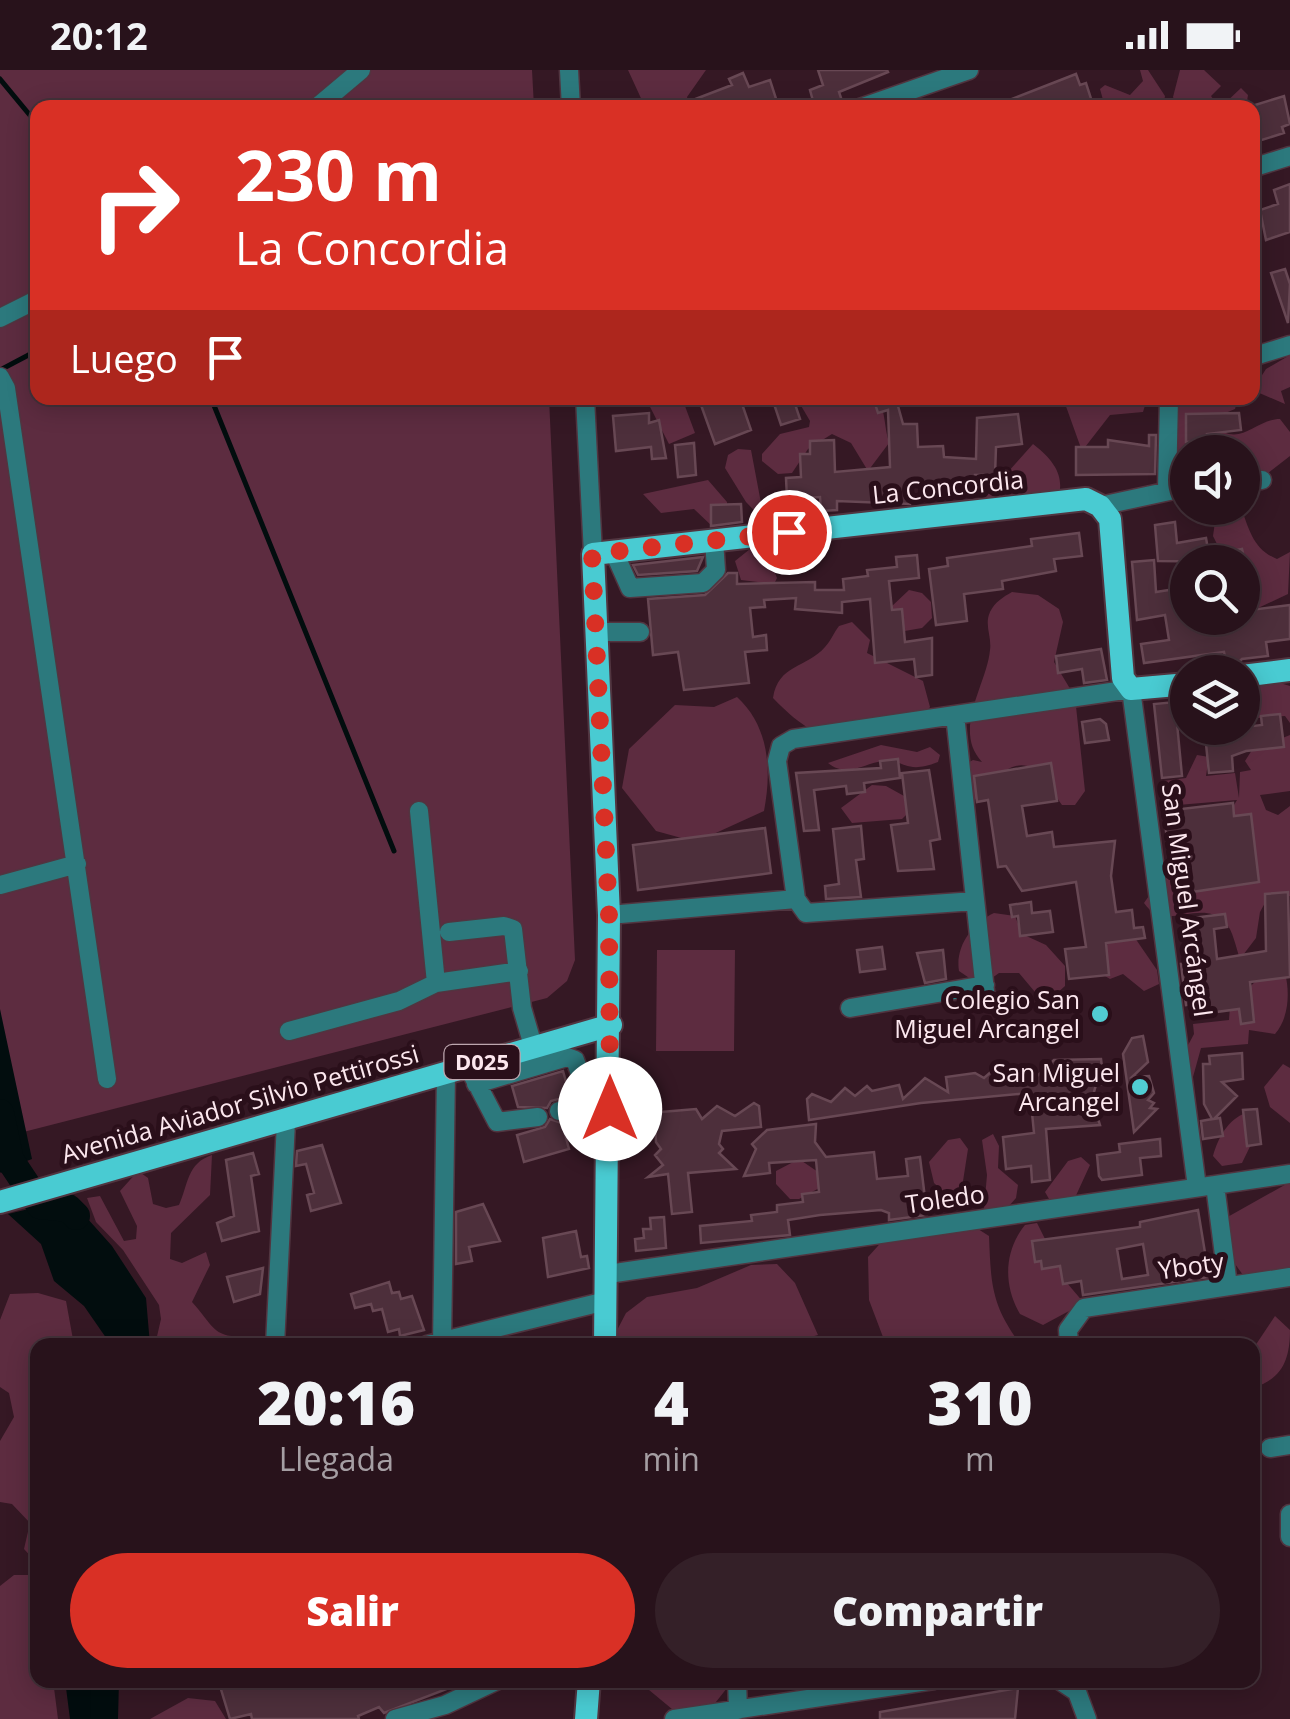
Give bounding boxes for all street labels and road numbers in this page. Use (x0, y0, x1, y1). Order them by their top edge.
street label: La Concordia (870, 461, 1025, 511)
street label: San Miguel Arcángel (1155, 781, 1221, 1019)
street label: Avenida Aviador Silvio Pettirossi (57, 1036, 422, 1170)
road number: D025 (444, 1045, 520, 1079)
street label: Toledo (903, 1176, 987, 1220)
street label: Yboty (1156, 1244, 1226, 1286)

